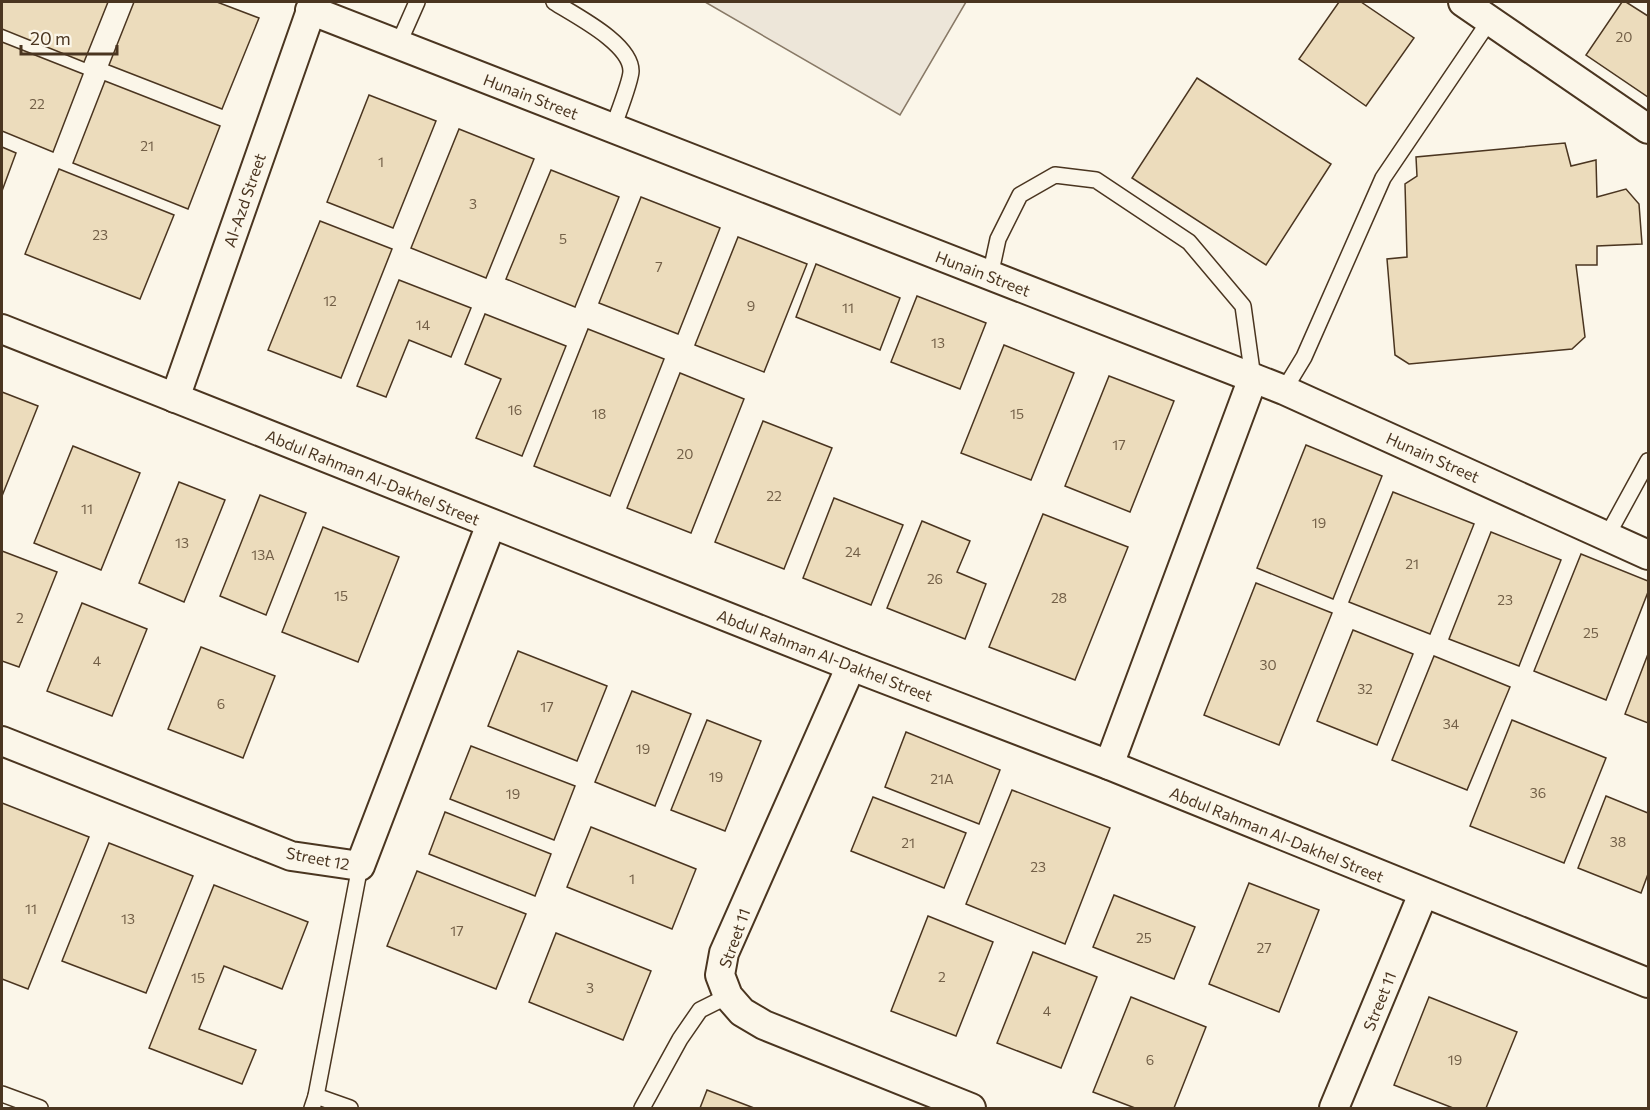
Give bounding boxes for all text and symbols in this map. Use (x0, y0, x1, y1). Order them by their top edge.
scale bar (21, 18, 117, 56)
text: 20 m (30, 27, 71, 49)
house number: 20 (1616, 28, 1632, 45)
street label: Hunain Street (481, 69, 582, 123)
house number: 22 (29, 95, 45, 112)
house number: 21 (140, 137, 154, 154)
street label: Al-Azd Street (219, 150, 269, 249)
house number: 1 (378, 153, 384, 170)
house number: 3 (469, 195, 477, 212)
house number: 23 (92, 226, 108, 243)
house number: 5 (559, 230, 567, 247)
street label: Hunain Street (933, 246, 1034, 300)
house number: 7 (655, 258, 663, 275)
house number: 12 (323, 292, 337, 309)
house number: 9 (747, 297, 755, 314)
house number: 11 (842, 299, 854, 316)
house number: 14 (416, 316, 431, 333)
house number: 13 (931, 334, 945, 351)
house number: 16 (508, 401, 522, 418)
house number: 18 (592, 405, 606, 422)
house number: 15 (1010, 405, 1024, 422)
street label: Abdul Rahman Al-Dakhel Street (263, 425, 483, 529)
street label: Hunain Street (1383, 428, 1483, 486)
house number: 17 (1112, 436, 1126, 453)
house number: 20 (677, 445, 693, 462)
house number: 22 (766, 487, 782, 504)
house number: 11 (81, 500, 93, 517)
house number: 19 (1312, 514, 1326, 531)
house number: 13 (175, 534, 189, 551)
house number: 24 (845, 543, 862, 560)
house number: 13A (251, 546, 275, 563)
house number: 21 (1405, 555, 1419, 572)
house number: 26 (927, 570, 943, 587)
house number: 15 (334, 587, 348, 604)
house number: 28 (1051, 589, 1067, 606)
house number: 23 (1497, 591, 1513, 608)
street label: Abdul Rahman Al-Dakhel Street (715, 605, 936, 705)
house number: 2 (16, 609, 24, 626)
house number: 25 (1583, 624, 1599, 641)
house number: 4 (93, 652, 102, 669)
house number: 30 (1259, 656, 1277, 673)
house number: 32 (1357, 680, 1373, 697)
house number: 6 (217, 695, 225, 712)
house number: 17 (540, 698, 554, 715)
house number: 34 (1443, 715, 1460, 732)
house number: 19 (636, 740, 650, 757)
house number: 19 (709, 768, 723, 785)
house number: 21A (930, 770, 954, 787)
street label: Abdul Rahman Al-Dakhel Street (1167, 782, 1387, 886)
house number: 36 (1530, 784, 1546, 801)
house number: 19 (506, 785, 520, 802)
house number: 38 (1610, 833, 1626, 850)
house number: 21 (901, 834, 915, 851)
street label: Street 12 (285, 843, 351, 873)
house number: 23 (1030, 858, 1046, 875)
house number: 1 (629, 870, 635, 887)
house number: 11 (25, 900, 37, 917)
street label: Street 11 (714, 906, 754, 970)
house number: 13 (121, 910, 135, 927)
house number: 17 (450, 922, 464, 939)
house number: 25 (1136, 929, 1152, 946)
house number: 27 (1256, 939, 1272, 956)
house number: 2 (938, 968, 946, 985)
house number: 15 (191, 969, 205, 986)
street label: Street 11 (1359, 969, 1399, 1033)
house number: 3 (586, 979, 594, 996)
house number: 4 (1043, 1002, 1052, 1019)
house number: 6 (1146, 1051, 1154, 1068)
house number: 19 (1448, 1051, 1462, 1068)

